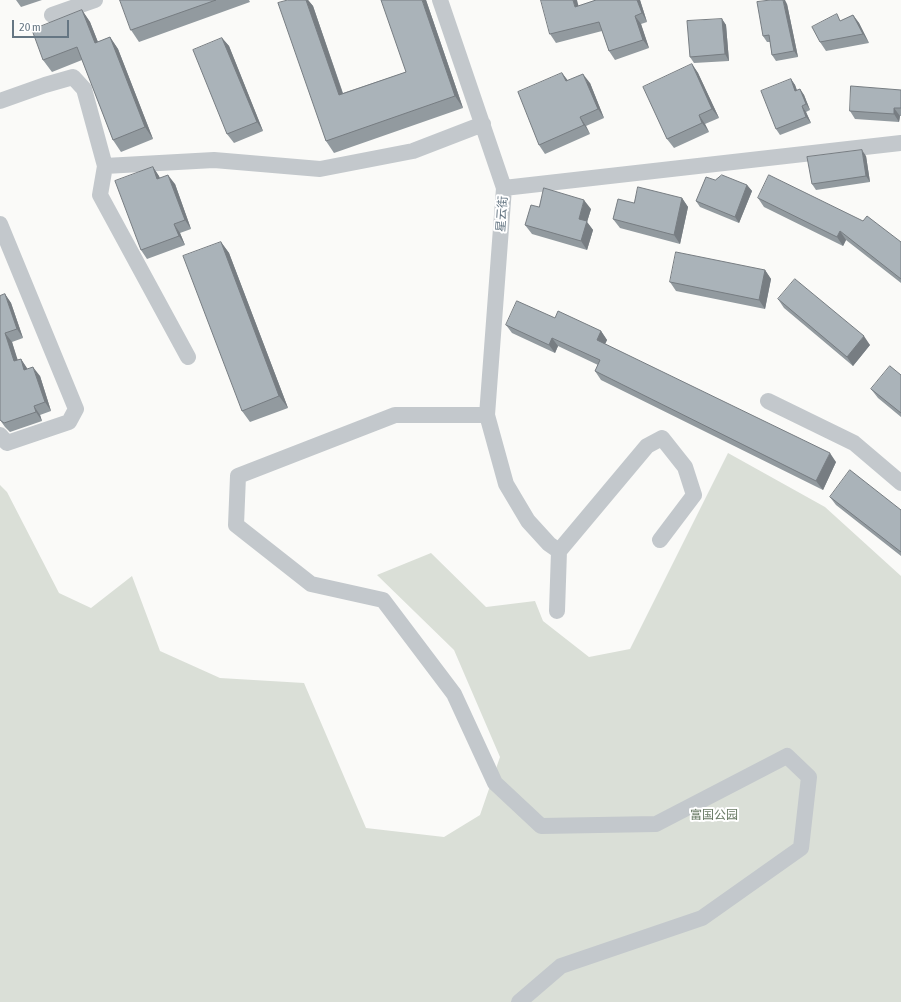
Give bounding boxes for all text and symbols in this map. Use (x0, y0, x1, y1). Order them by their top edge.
scale bar (14, 12, 71, 38)
text: 20 m (19, 20, 41, 34)
street label: 星云街 (494, 196, 510, 232)
park label: 富国公园 (690, 808, 738, 822)

